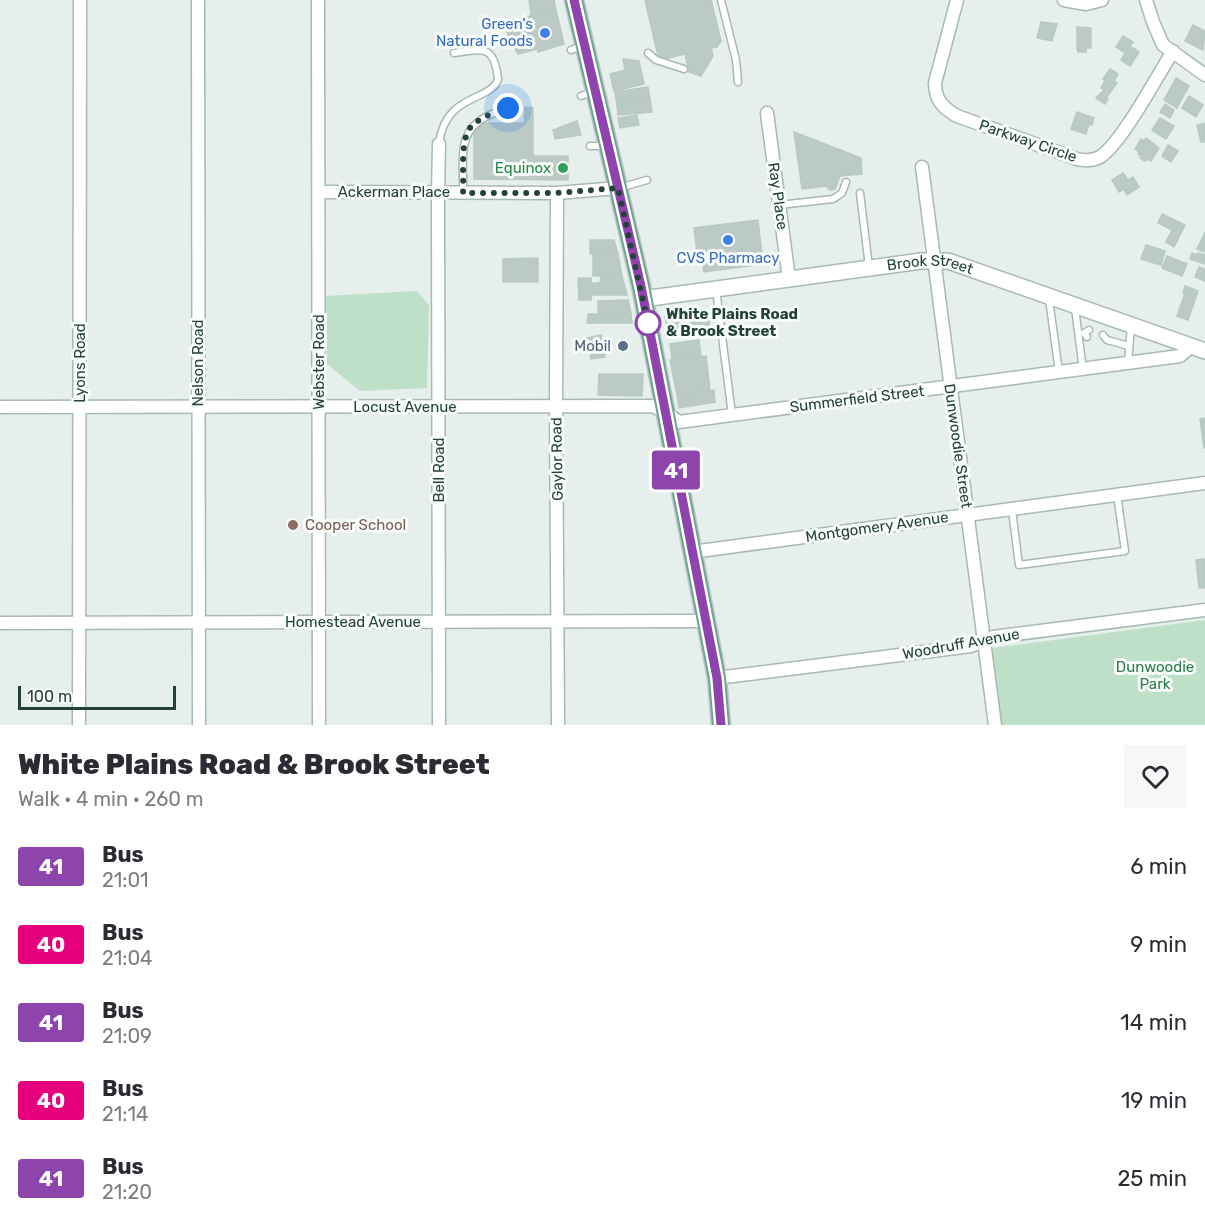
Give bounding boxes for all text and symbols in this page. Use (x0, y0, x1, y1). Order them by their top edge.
place label: Green's Natural Foods (436, 15, 533, 50)
marker: Green's Natural Foods (538, 26, 552, 40)
your location (493, 93, 523, 123)
street label: Parkway Circle (977, 116, 1079, 166)
place label: Equinox (495, 159, 551, 177)
marker: Equinox (556, 161, 570, 175)
street label: Ray Place (764, 161, 792, 231)
street label: Ackerman Place (338, 183, 450, 201)
marker: CVS Pharmacy (721, 233, 735, 247)
place label: CVS Pharmacy (677, 249, 779, 267)
street label: Brook Street (886, 252, 976, 278)
place label: White Plains Road & Brook Street (666, 305, 798, 340)
marker: White Plains Road & Brook Street (635, 310, 661, 336)
street label: Webster Road (310, 314, 328, 410)
street label: Nelson Road (189, 319, 207, 407)
street label: Lyons Road (71, 323, 89, 403)
place label: Mobil (574, 337, 611, 355)
marker: Mobil (616, 339, 630, 353)
street label: Summerfield Street (789, 382, 925, 416)
street label: Dunwoodie Street (940, 383, 976, 509)
street label: Locust Avenue (353, 398, 457, 416)
street label: Gaylor Road (547, 417, 567, 501)
street label: Bell Road (430, 438, 448, 502)
line badge: 41 (649, 450, 703, 490)
text: 41 (664, 458, 688, 483)
street label: Montgomery Avenue (804, 508, 950, 546)
place label: Cooper School (305, 516, 406, 534)
marker: Cooper School (286, 518, 300, 532)
street label: Homestead Avenue (285, 613, 421, 631)
street label: Woodruff Avenue (901, 625, 1021, 663)
park label: Dunwoodie Park (1116, 658, 1194, 693)
scale bar (18, 683, 176, 710)
text: 100 m (27, 687, 72, 706)
button: heart (1124, 745, 1187, 808)
text: White Plains Road & Brook Street (18, 748, 490, 781)
text: Walk · 4 min · 260 m (18, 787, 204, 811)
text: Bus (102, 841, 144, 868)
text: 6 min (1130, 853, 1187, 880)
text: 41 (39, 854, 63, 879)
text: 21:01 (102, 868, 149, 892)
text: Bus (102, 919, 144, 946)
text: 9 min (1130, 931, 1187, 958)
text: 40 (37, 932, 65, 957)
text: 21:04 (102, 946, 153, 970)
text: Bus (102, 997, 144, 1024)
text: 14 min (1120, 1009, 1187, 1036)
text: 41 (39, 1010, 63, 1035)
text: 21:09 (102, 1024, 152, 1048)
text: Bus (102, 1075, 144, 1102)
text: 19 min (1121, 1087, 1187, 1114)
text: 40 (37, 1088, 65, 1113)
text: 21:14 (102, 1102, 148, 1126)
text: Bus (102, 1153, 144, 1180)
text: 25 min (1117, 1165, 1187, 1192)
text: 41 (39, 1166, 63, 1191)
text: 21:20 (102, 1180, 152, 1204)

